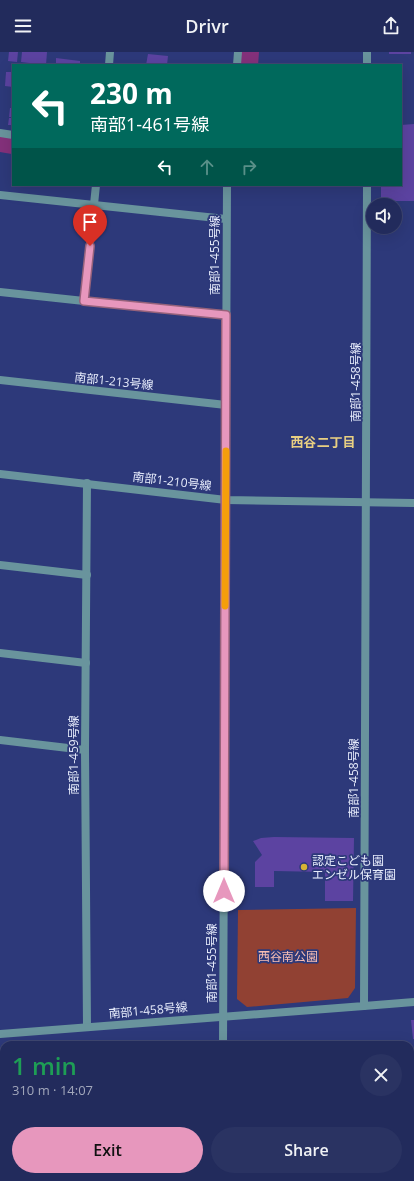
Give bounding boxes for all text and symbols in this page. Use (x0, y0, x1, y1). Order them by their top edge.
text: Drivr (185, 14, 229, 38)
icon: menu (12, 15, 34, 37)
icon: share (380, 15, 402, 37)
text: 230 m (90, 74, 173, 112)
icon: left (24, 80, 76, 132)
text: 南部1-461号線 (90, 112, 209, 136)
icon: left (154, 156, 176, 178)
icon: ahead (196, 156, 218, 178)
icon: right (238, 156, 260, 178)
map controls (366, 198, 402, 234)
button: sound (366, 198, 402, 234)
pin (73, 205, 107, 246)
icon: arrive (79, 211, 101, 233)
street label: 南部1-455号線 (206, 215, 223, 295)
street label: 南部1-458号線 (347, 342, 364, 422)
street label: 南部1-213号線 (74, 368, 154, 394)
district label: 西谷二丁目 (290, 433, 356, 451)
street label: 南部1-210号線 (132, 468, 212, 494)
street label: 南部1-459号線 (65, 715, 82, 795)
street label: 南部1-458号線 (345, 738, 362, 818)
place label: 認定こども園 エンゼル保育園 (312, 852, 396, 883)
marker: 認定こども園 エンゼル保育園 (299, 862, 309, 872)
position arrow (203, 870, 245, 912)
street label: 南部1-455号線 (203, 923, 220, 1003)
park label: 西谷南公園 (258, 948, 318, 965)
street label: 南部1-458号線 (108, 998, 188, 1022)
text: 1 min (12, 1049, 77, 1082)
button: close (360, 1054, 402, 1096)
text: 310 m · 14:07 (12, 1081, 93, 1099)
button: Exit (12, 1127, 203, 1173)
button: Share (211, 1127, 402, 1173)

